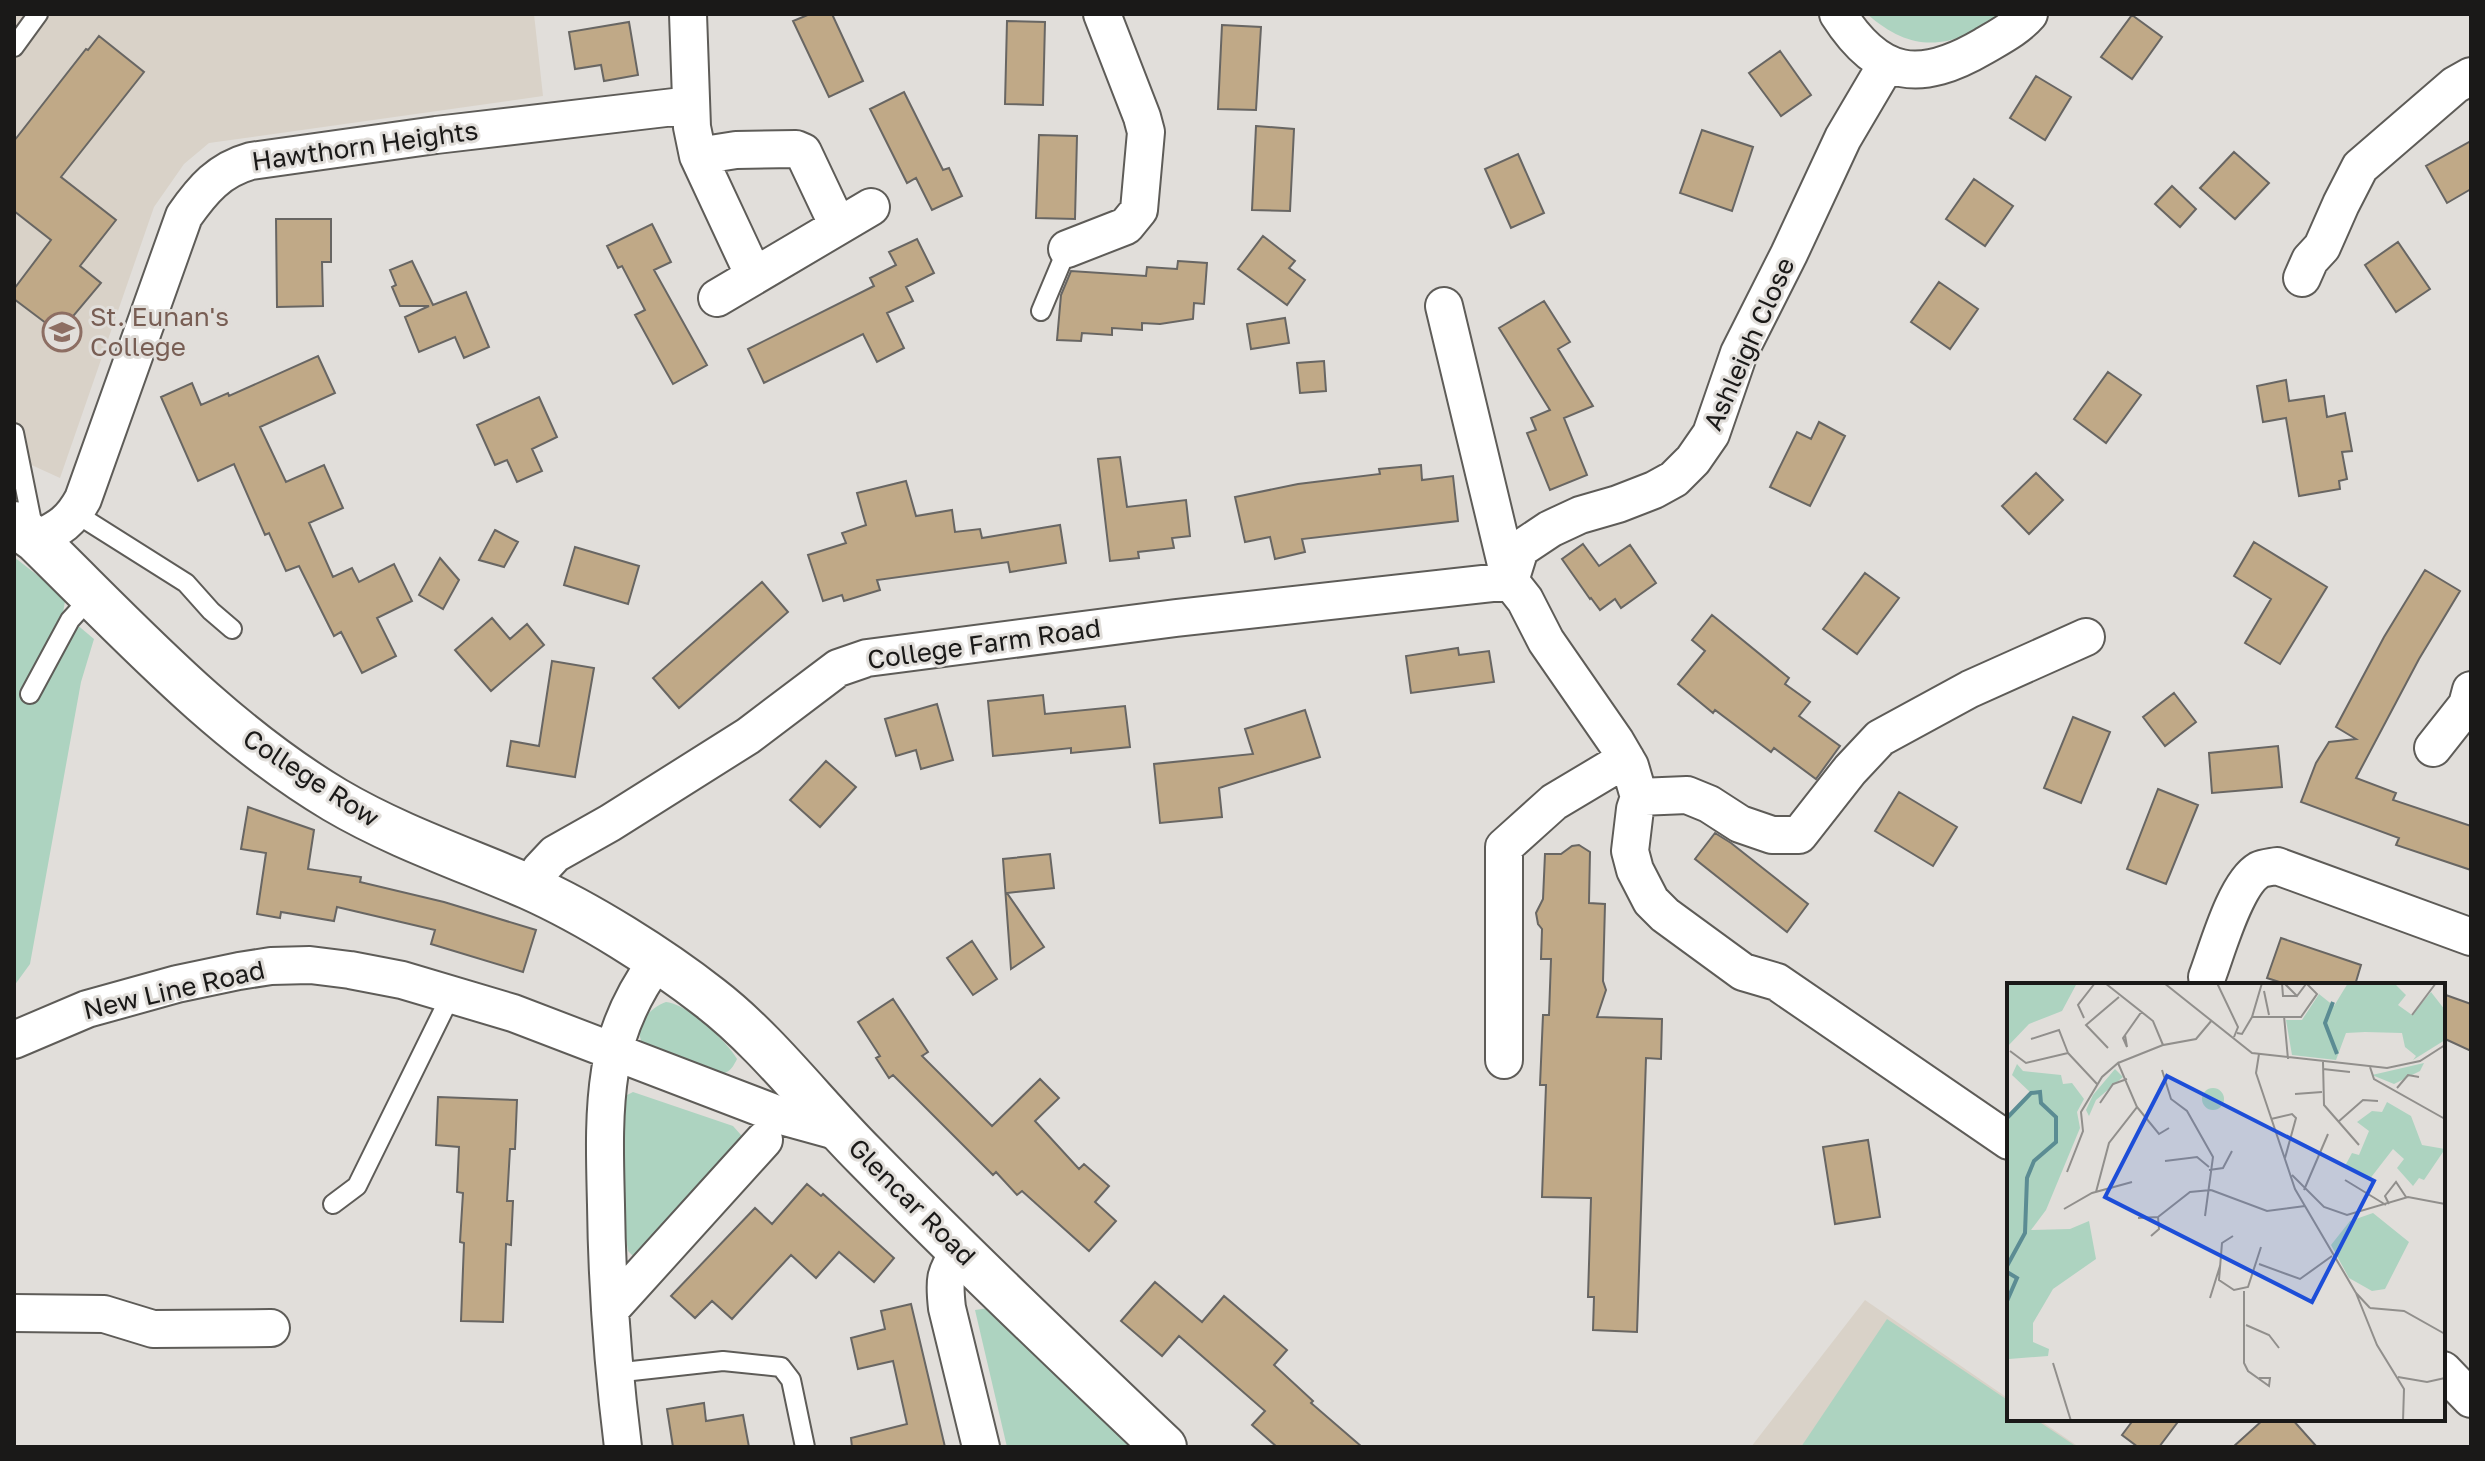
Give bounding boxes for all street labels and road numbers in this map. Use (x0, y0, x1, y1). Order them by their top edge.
street label: Hawthorn Heights (250, 114, 480, 177)
street label: Ashleigh Close (1697, 253, 1801, 435)
street label: College Farm Road (865, 612, 1103, 675)
street label: College Row (237, 722, 385, 833)
street label: New Line Road (80, 954, 268, 1025)
street label: Glencar Road (842, 1132, 982, 1272)

